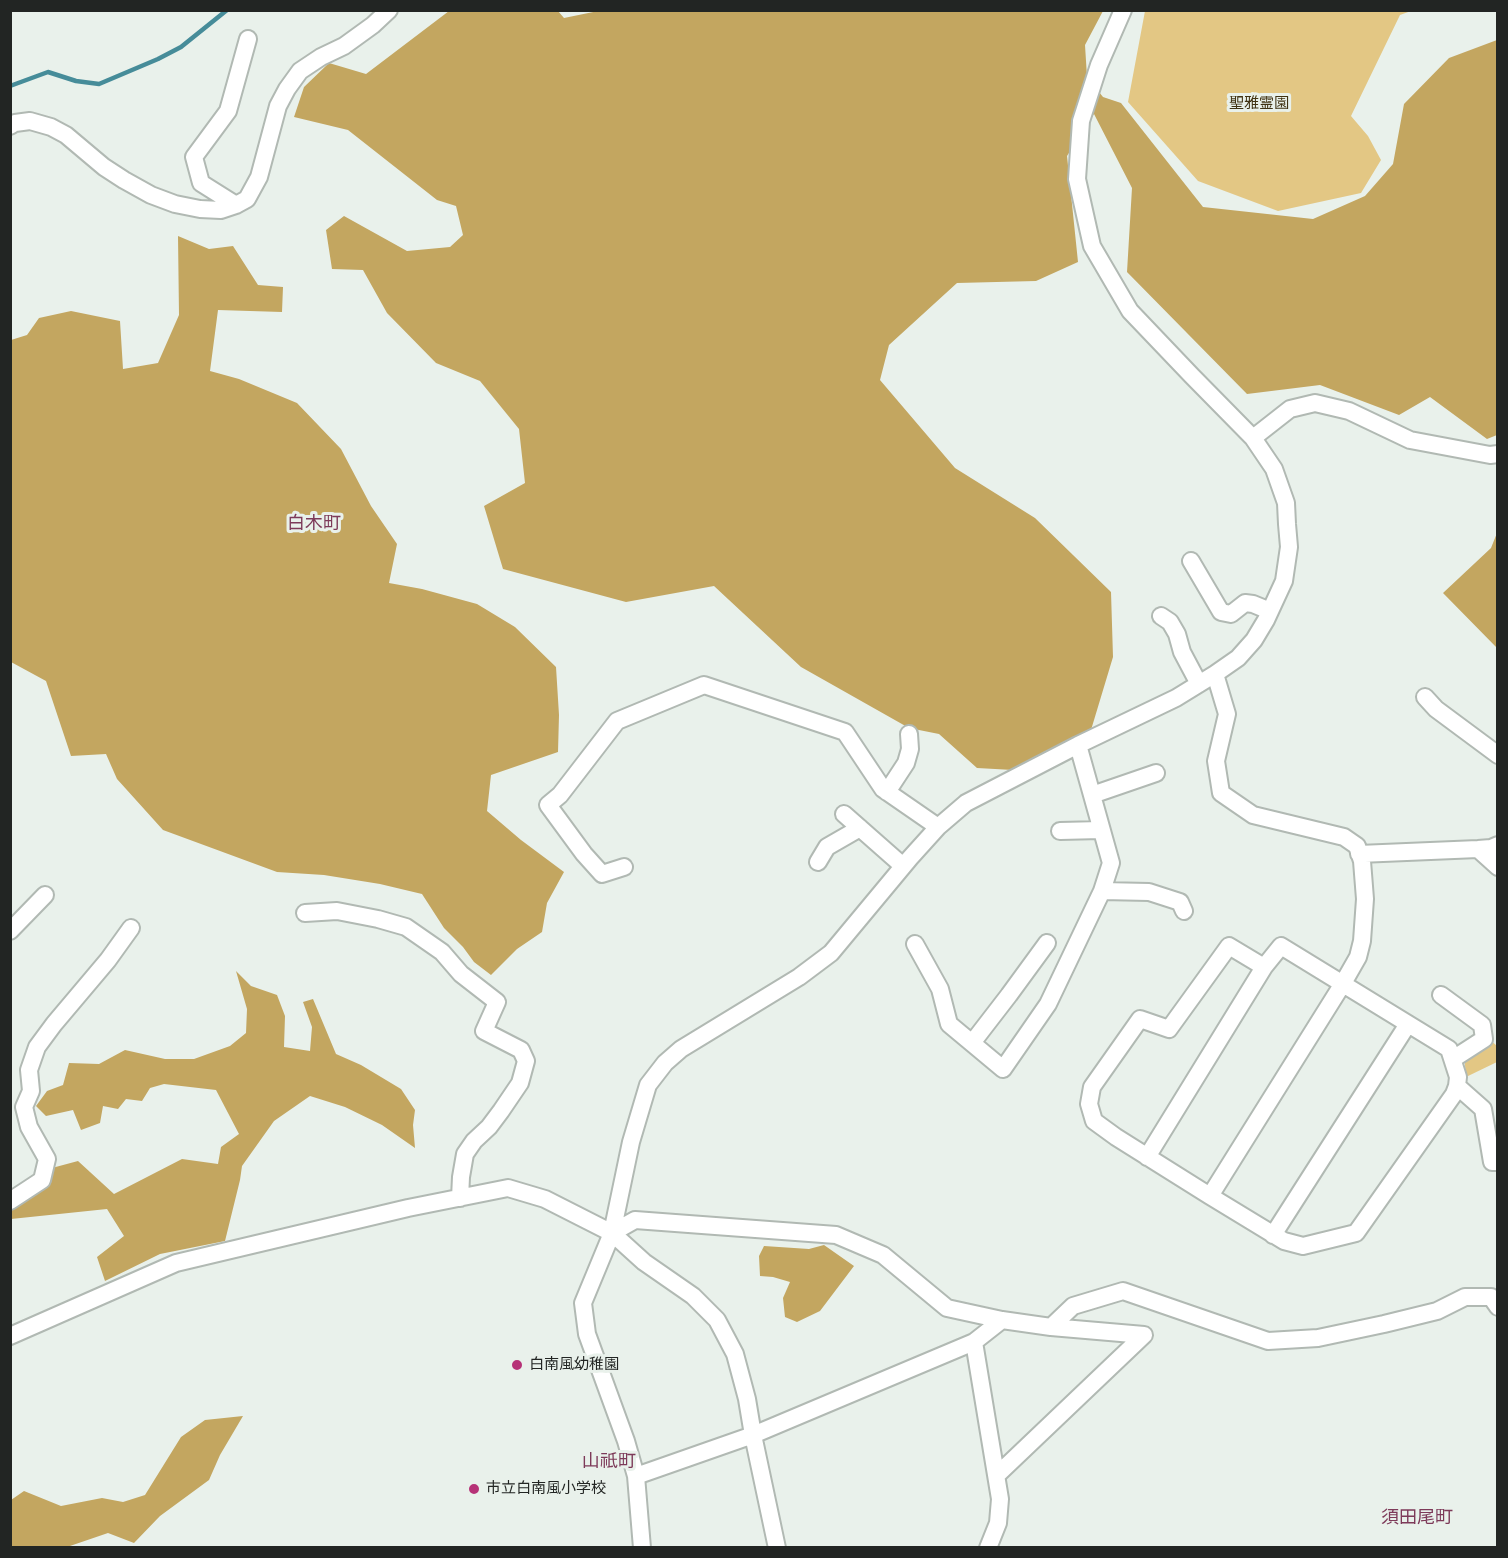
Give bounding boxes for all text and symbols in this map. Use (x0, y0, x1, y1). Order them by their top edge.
park label: 聖雅霊園 (1229, 95, 1289, 113)
district label: 白木町 (287, 513, 341, 535)
place label: 白南風幼稚園 (529, 1356, 619, 1374)
marker: 白南風幼稚園 (510, 1358, 524, 1372)
district label: 山祇町 (582, 1451, 636, 1473)
place label: 市立白南風小学校 (486, 1480, 606, 1498)
marker: 市立白南風小学校 (467, 1482, 481, 1496)
district label: 須田尾町 (1381, 1507, 1453, 1529)

